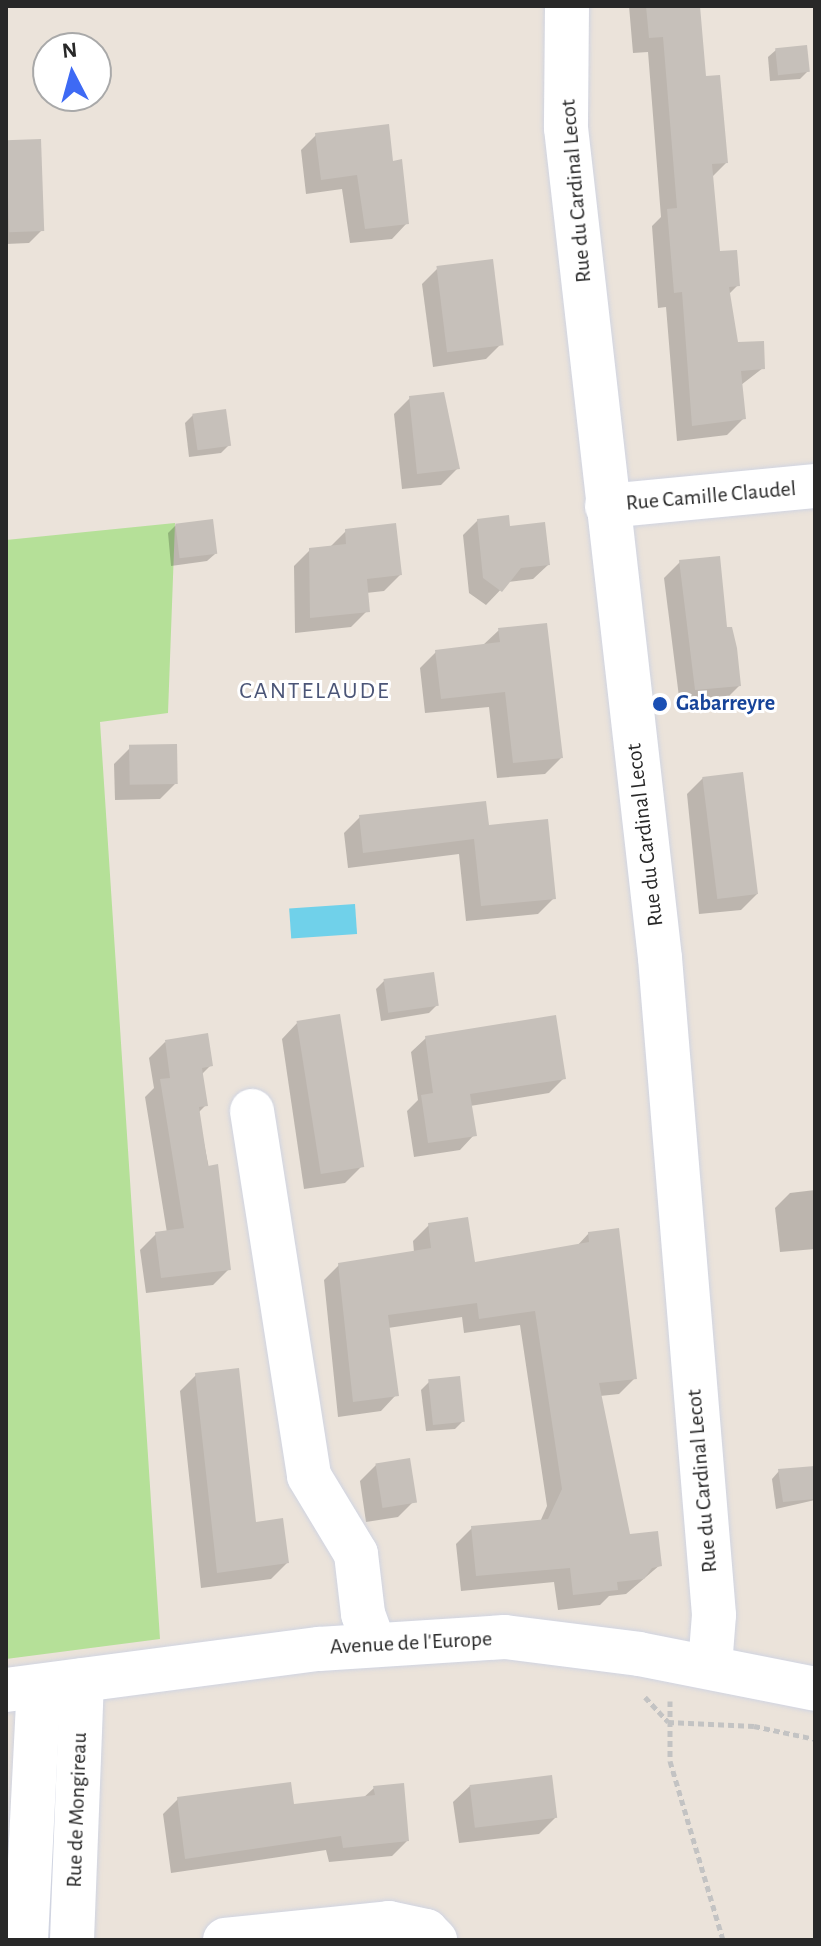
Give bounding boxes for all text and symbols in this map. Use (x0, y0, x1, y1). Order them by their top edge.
north arrow (32, 32, 112, 112)
text: N (61, 38, 78, 62)
street label: Rue du Cardinal Lecot (555, 98, 597, 284)
street label: Rue Camille Claudel (625, 475, 797, 517)
district label: CANTELAUDE (239, 678, 391, 706)
place label: Gabarreyre (676, 691, 775, 717)
marker: Gabarreyre (651, 695, 669, 713)
street label: Rue du Cardinal Lecot (621, 742, 669, 928)
street label: Rue du Cardinal Lecot (681, 1388, 723, 1574)
street label: Avenue de l'Europe (329, 1626, 493, 1660)
street label: Rue de Mongireau (61, 1732, 93, 1888)

